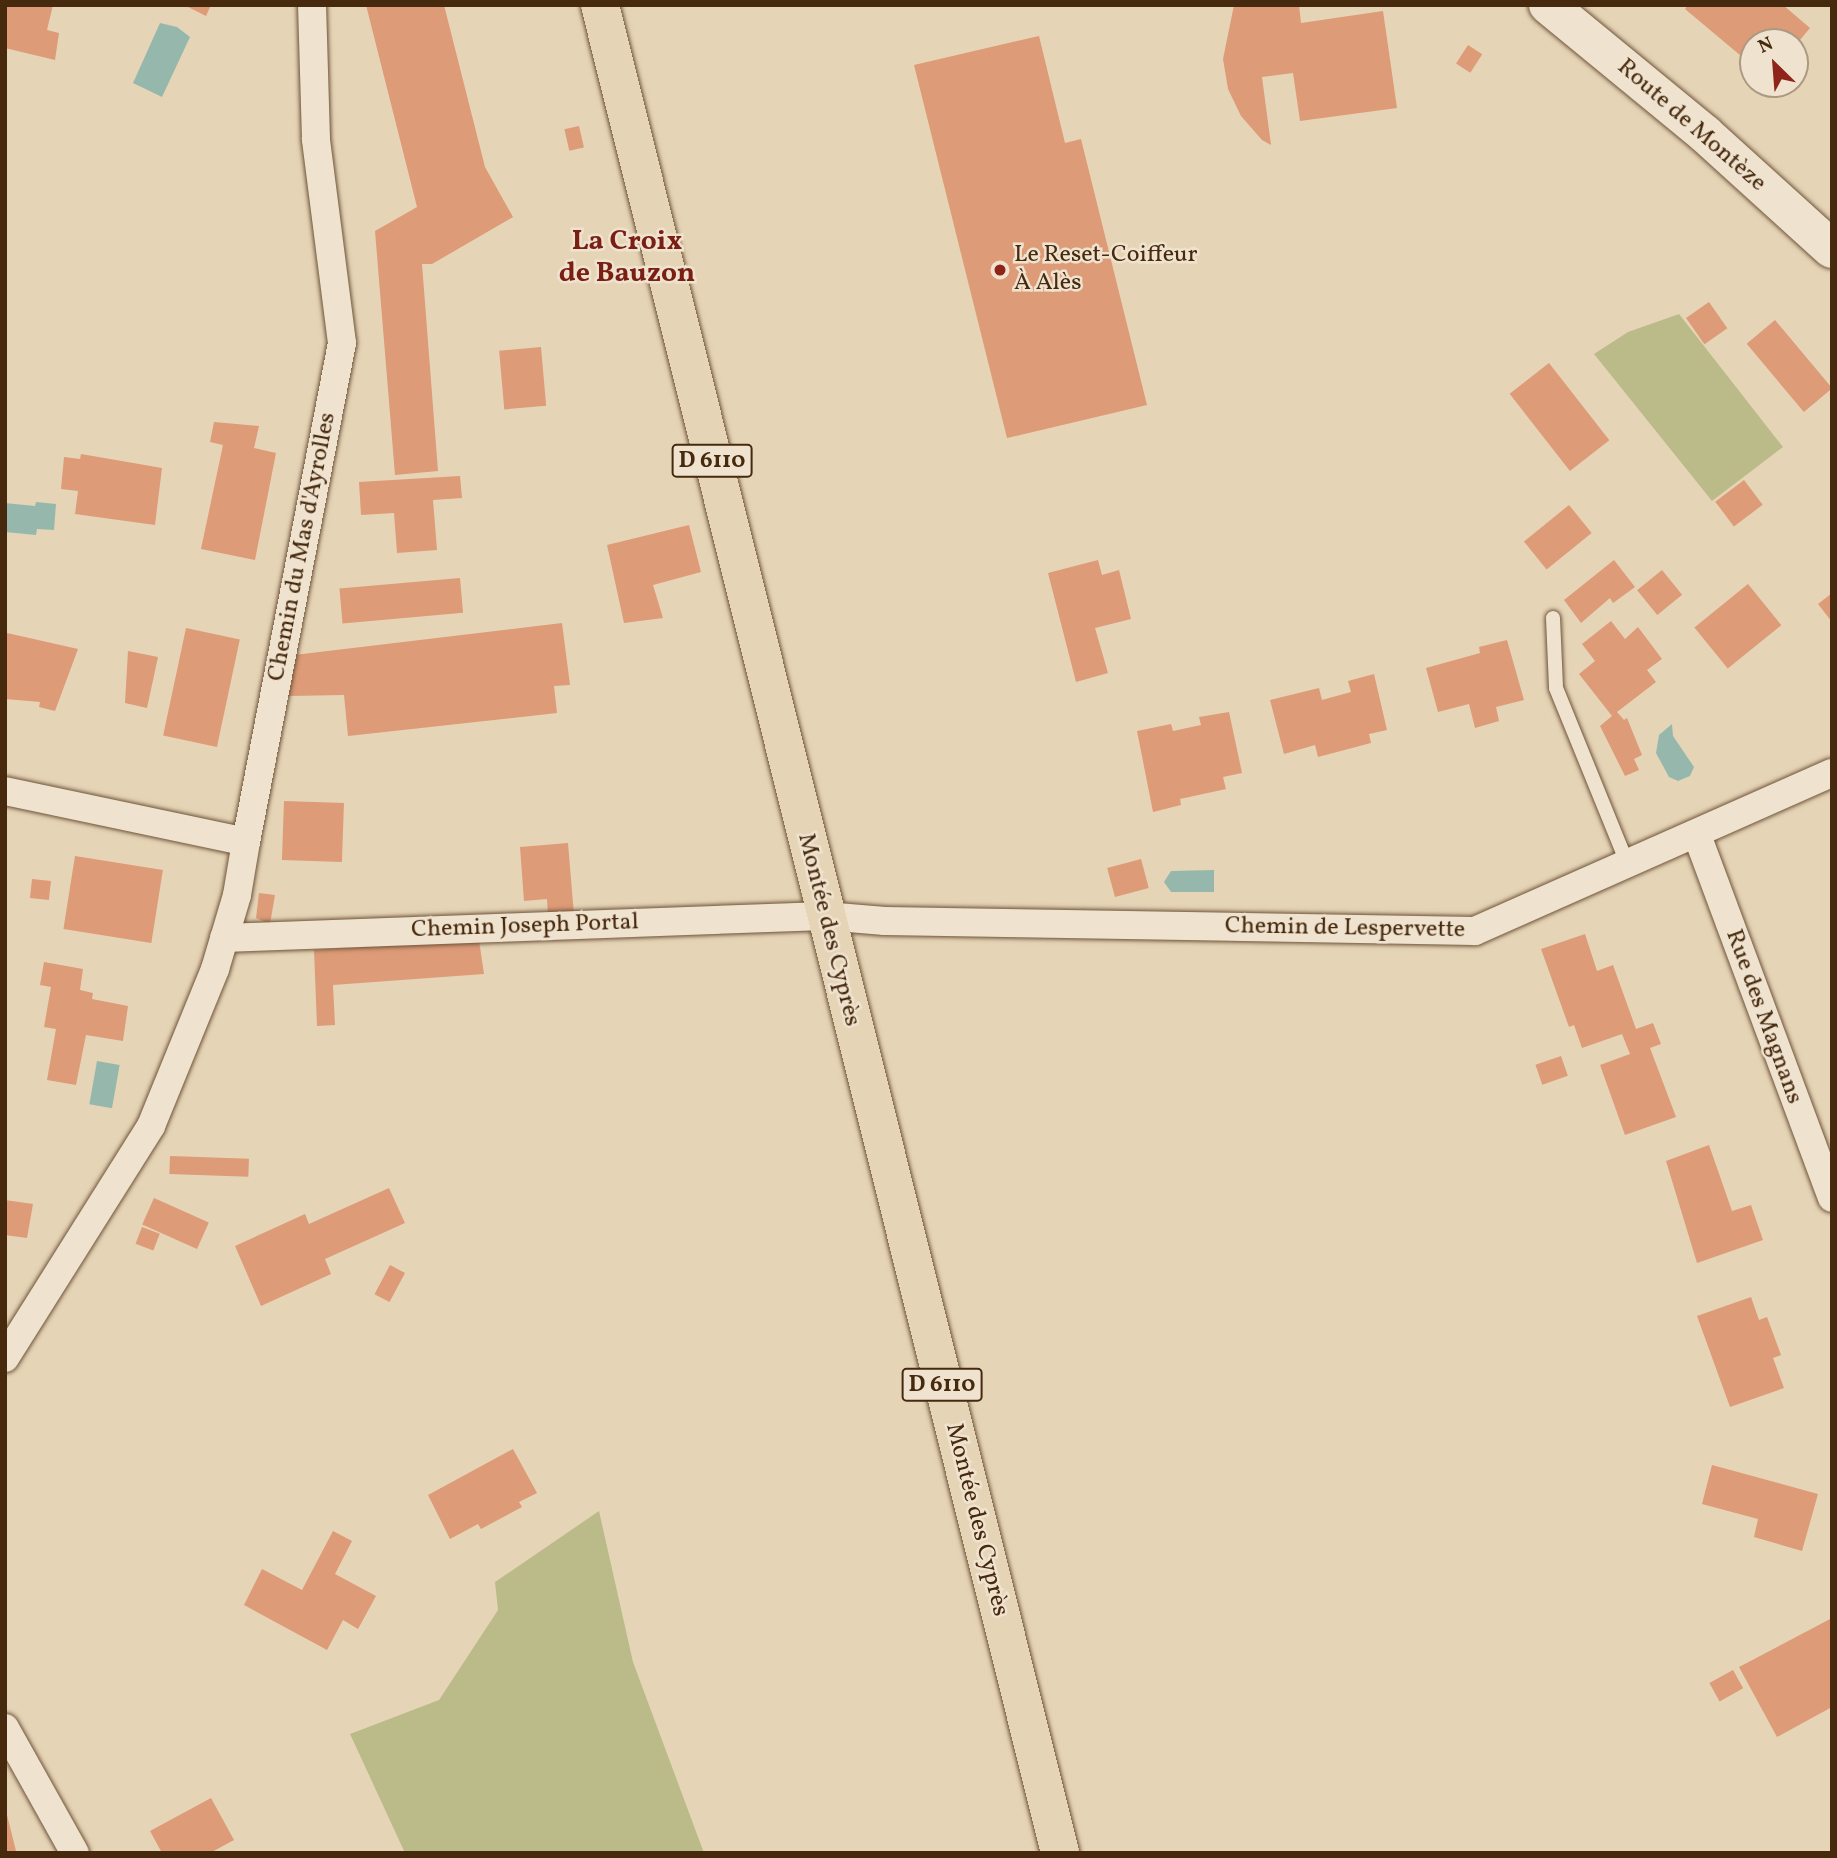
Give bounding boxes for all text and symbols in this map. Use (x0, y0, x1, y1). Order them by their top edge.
north arrow (1739, 28, 1809, 98)
text: N (1754, 31, 1778, 60)
street label: Route de Montèze (1611, 53, 1771, 199)
district label: La Croix de Bauzon (559, 225, 695, 291)
place label: Le Reset-Coiffeur À Alès (1014, 242, 1198, 298)
marker: Le Reset-Coiffeur À Alès (992, 262, 1008, 278)
street label: Chemin du Mas d'Ayrolles (263, 410, 343, 684)
road number: D 6110 (670, 442, 754, 481)
street label: Montée des Cyprès (790, 831, 866, 1029)
street label: Chemin Joseph Portal (411, 909, 639, 945)
street label: Chemin de Lespervette (1225, 913, 1465, 945)
street label: Rue des Magnans (1718, 926, 1808, 1108)
road number: D 6110 (900, 1366, 984, 1404)
street label: Montée des Cyprès (938, 1421, 1014, 1619)

